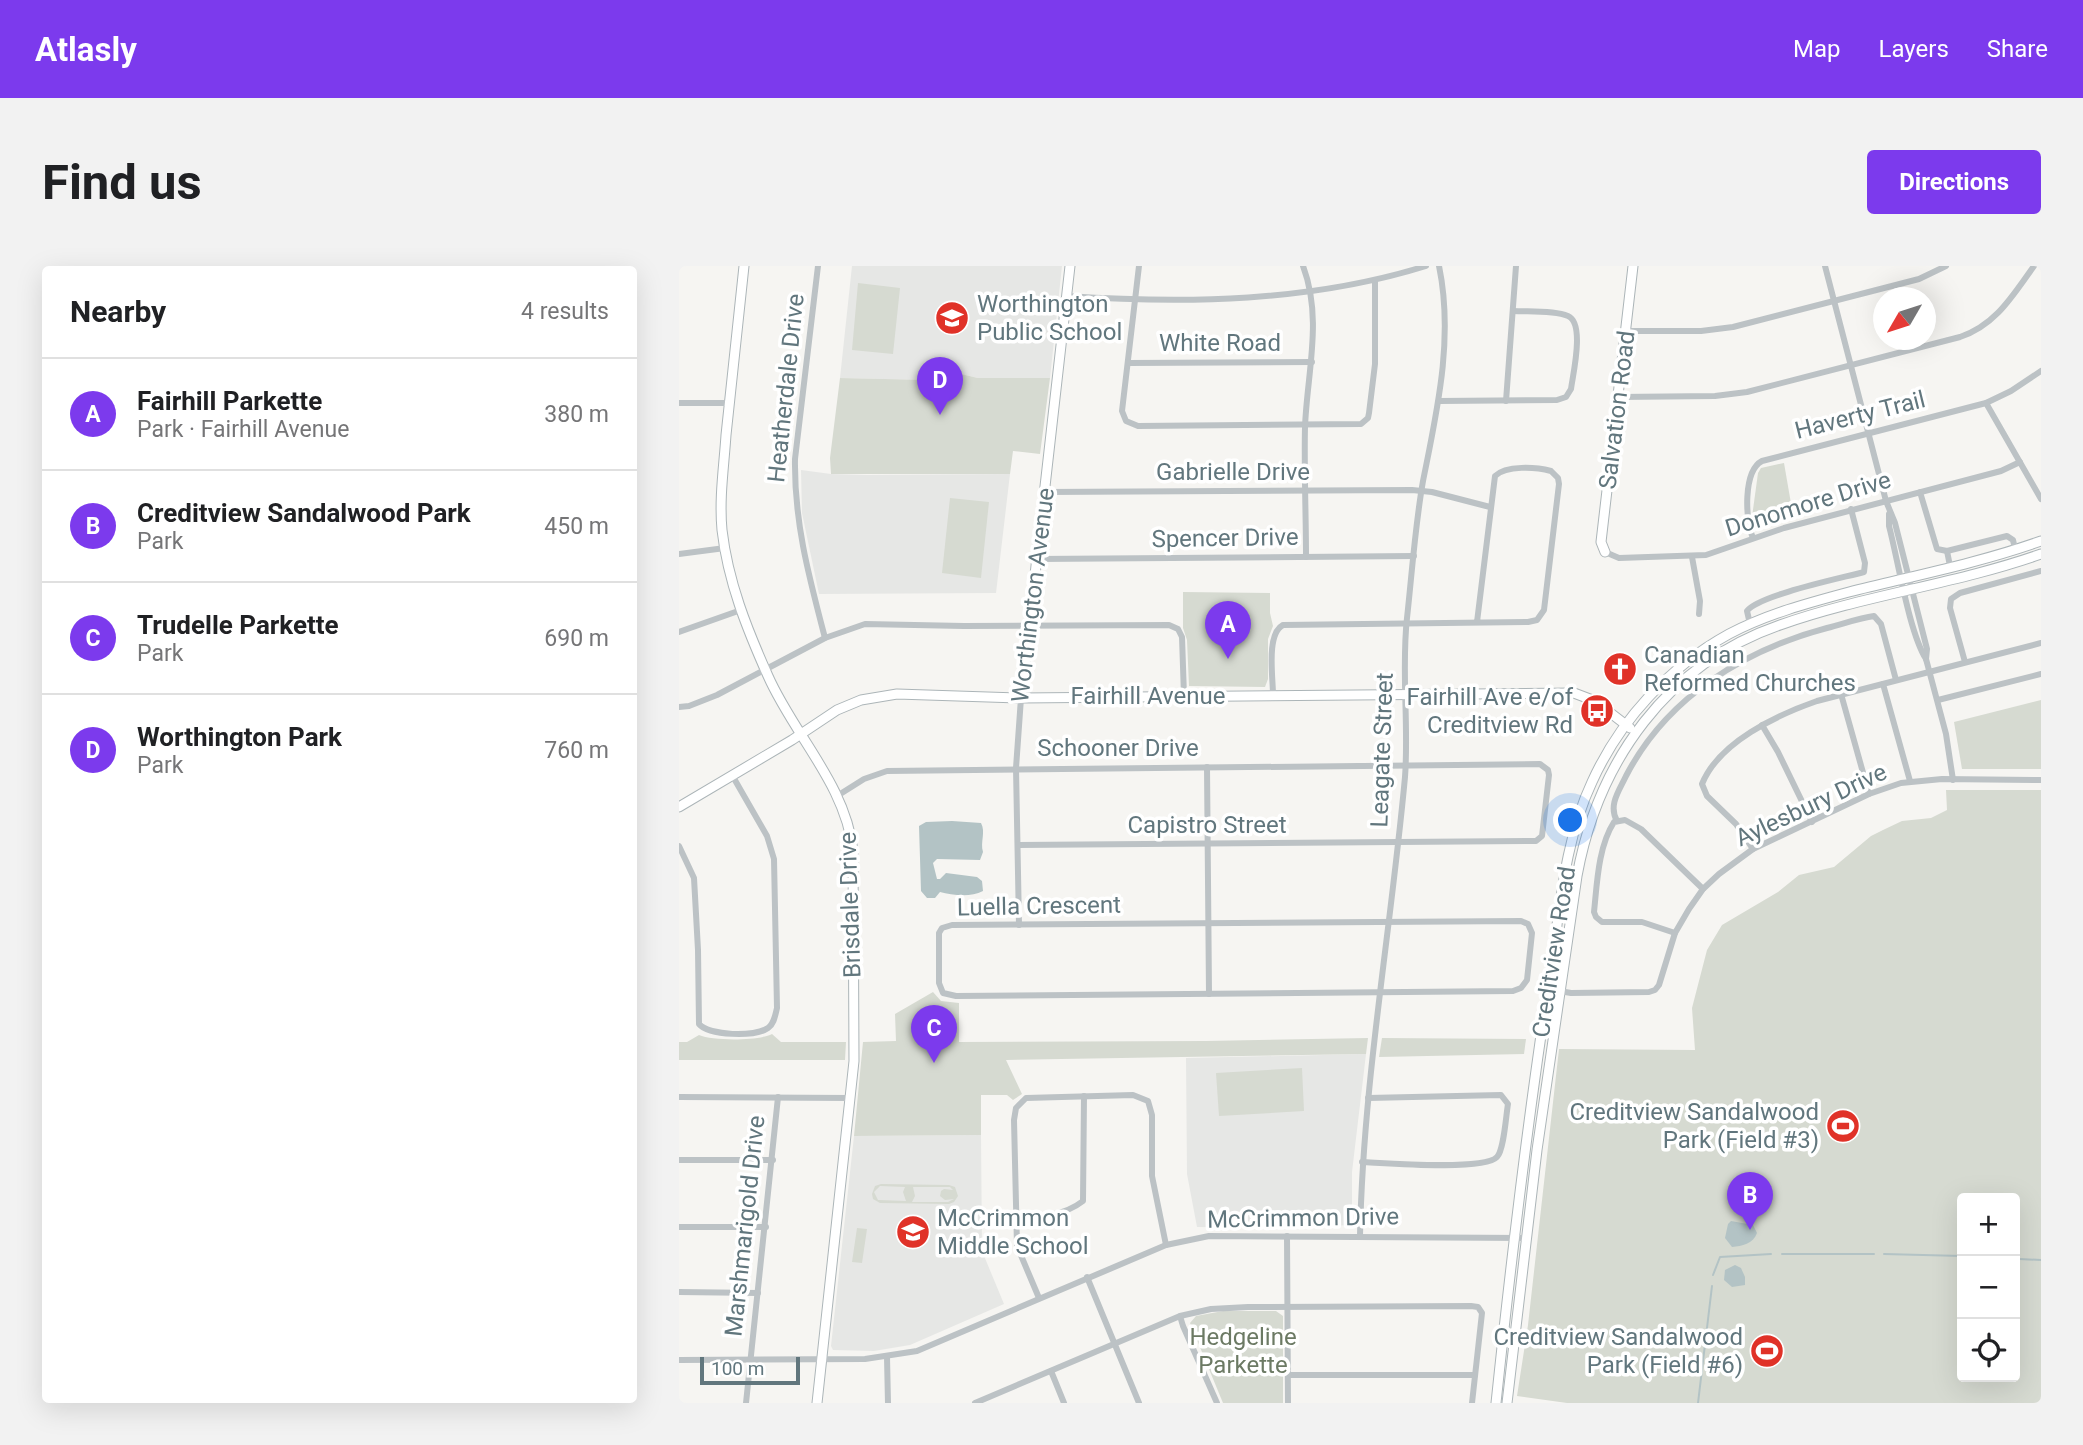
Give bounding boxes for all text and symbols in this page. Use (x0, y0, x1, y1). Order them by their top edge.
text: Atlasly (35, 30, 137, 69)
text: Map (1793, 35, 1841, 63)
text: Layers (1879, 35, 1949, 63)
text: Share (1987, 35, 2048, 63)
button: Directions (1867, 150, 2041, 214)
text: Find us (42, 154, 202, 211)
north arrow (1873, 287, 1936, 350)
place label: Worthington Public School (977, 290, 1122, 346)
street label: Heatherdale Drive (762, 292, 810, 484)
text: Nearby (70, 294, 166, 329)
text: 4 results (521, 298, 609, 325)
school or university icon: Worthington Public School (933, 299, 971, 337)
street label: White Road (1159, 329, 1281, 357)
street label: Salvation Road (1593, 329, 1641, 491)
pin: D (917, 357, 963, 415)
street label: Haverty Trail (1792, 385, 1928, 445)
text: Fairhill Parkette (137, 386, 322, 416)
text: A (85, 401, 101, 428)
text: 380 m (544, 401, 609, 428)
text: Park · Fairhill Avenue (137, 416, 349, 443)
street label: Gabrielle Drive (1156, 458, 1310, 486)
street label: Donomore Drive (1722, 466, 1894, 542)
street label: Worthington Avenue (1006, 486, 1060, 704)
text: Creditview Sandalwood Park (137, 498, 471, 528)
text: B (86, 513, 100, 540)
text: 450 m (544, 513, 609, 540)
street label: Spencer Drive (1151, 523, 1299, 553)
text: Park (137, 528, 183, 555)
pin: A (1205, 601, 1251, 659)
text: Trudelle Parkette (137, 610, 339, 640)
text: C (85, 625, 101, 652)
text: 690 m (544, 625, 609, 652)
text: Park (137, 640, 183, 667)
place label: Canadian Reformed Churches (1644, 641, 1856, 697)
church icon: Canadian Reformed Churches (1601, 650, 1639, 688)
street label: Leagate Street (1365, 672, 1399, 828)
street label: Fairhill Avenue (1070, 682, 1226, 710)
place label: Fairhill Ave e/of Creditview Rd (1407, 683, 1574, 739)
bus stop icon: Fairhill Ave e/of Creditview Rd (1578, 692, 1616, 730)
text: Worthington Park (137, 722, 342, 752)
street label: Schooner Drive (1037, 734, 1199, 762)
text: D (86, 737, 100, 764)
text: 760 m (544, 737, 609, 764)
text: Park (137, 752, 183, 779)
street label: Aylesbury Drive (1731, 758, 1891, 852)
your location (1553, 803, 1587, 837)
street label: Capistro Street (1127, 811, 1287, 839)
street label: Brisdale Drive (833, 831, 867, 979)
street label: Creditview Road (1527, 865, 1581, 1039)
street label: Luella Crescent (957, 891, 1121, 921)
pin: C (911, 1005, 957, 1063)
place label: Creditview Sandalwood Park (Field #3) (1569, 1098, 1819, 1154)
sports icon: Creditview Sandalwood Park (Field #3) (1824, 1107, 1862, 1145)
street label: Marshmarigold Drive (719, 1114, 771, 1338)
pin: B (1727, 1172, 1773, 1230)
map controls (1957, 1193, 2020, 1382)
button: + (1957, 1193, 2020, 1256)
street label: McCrimmon Drive (1207, 1202, 1399, 1234)
place label: McCrimmon Middle School (937, 1204, 1089, 1260)
school or university icon: McCrimmon Middle School (894, 1213, 932, 1251)
button: − (1957, 1256, 2020, 1319)
button: locate (1957, 1319, 2020, 1382)
park label: Hedgeline Parkette (1189, 1323, 1297, 1379)
place label: Creditview Sandalwood Park (Field #6) (1493, 1323, 1743, 1379)
sports icon: Creditview Sandalwood Park (Field #6) (1748, 1332, 1786, 1370)
scale bar (700, 1354, 800, 1386)
text: 100 m (711, 1357, 764, 1380)

